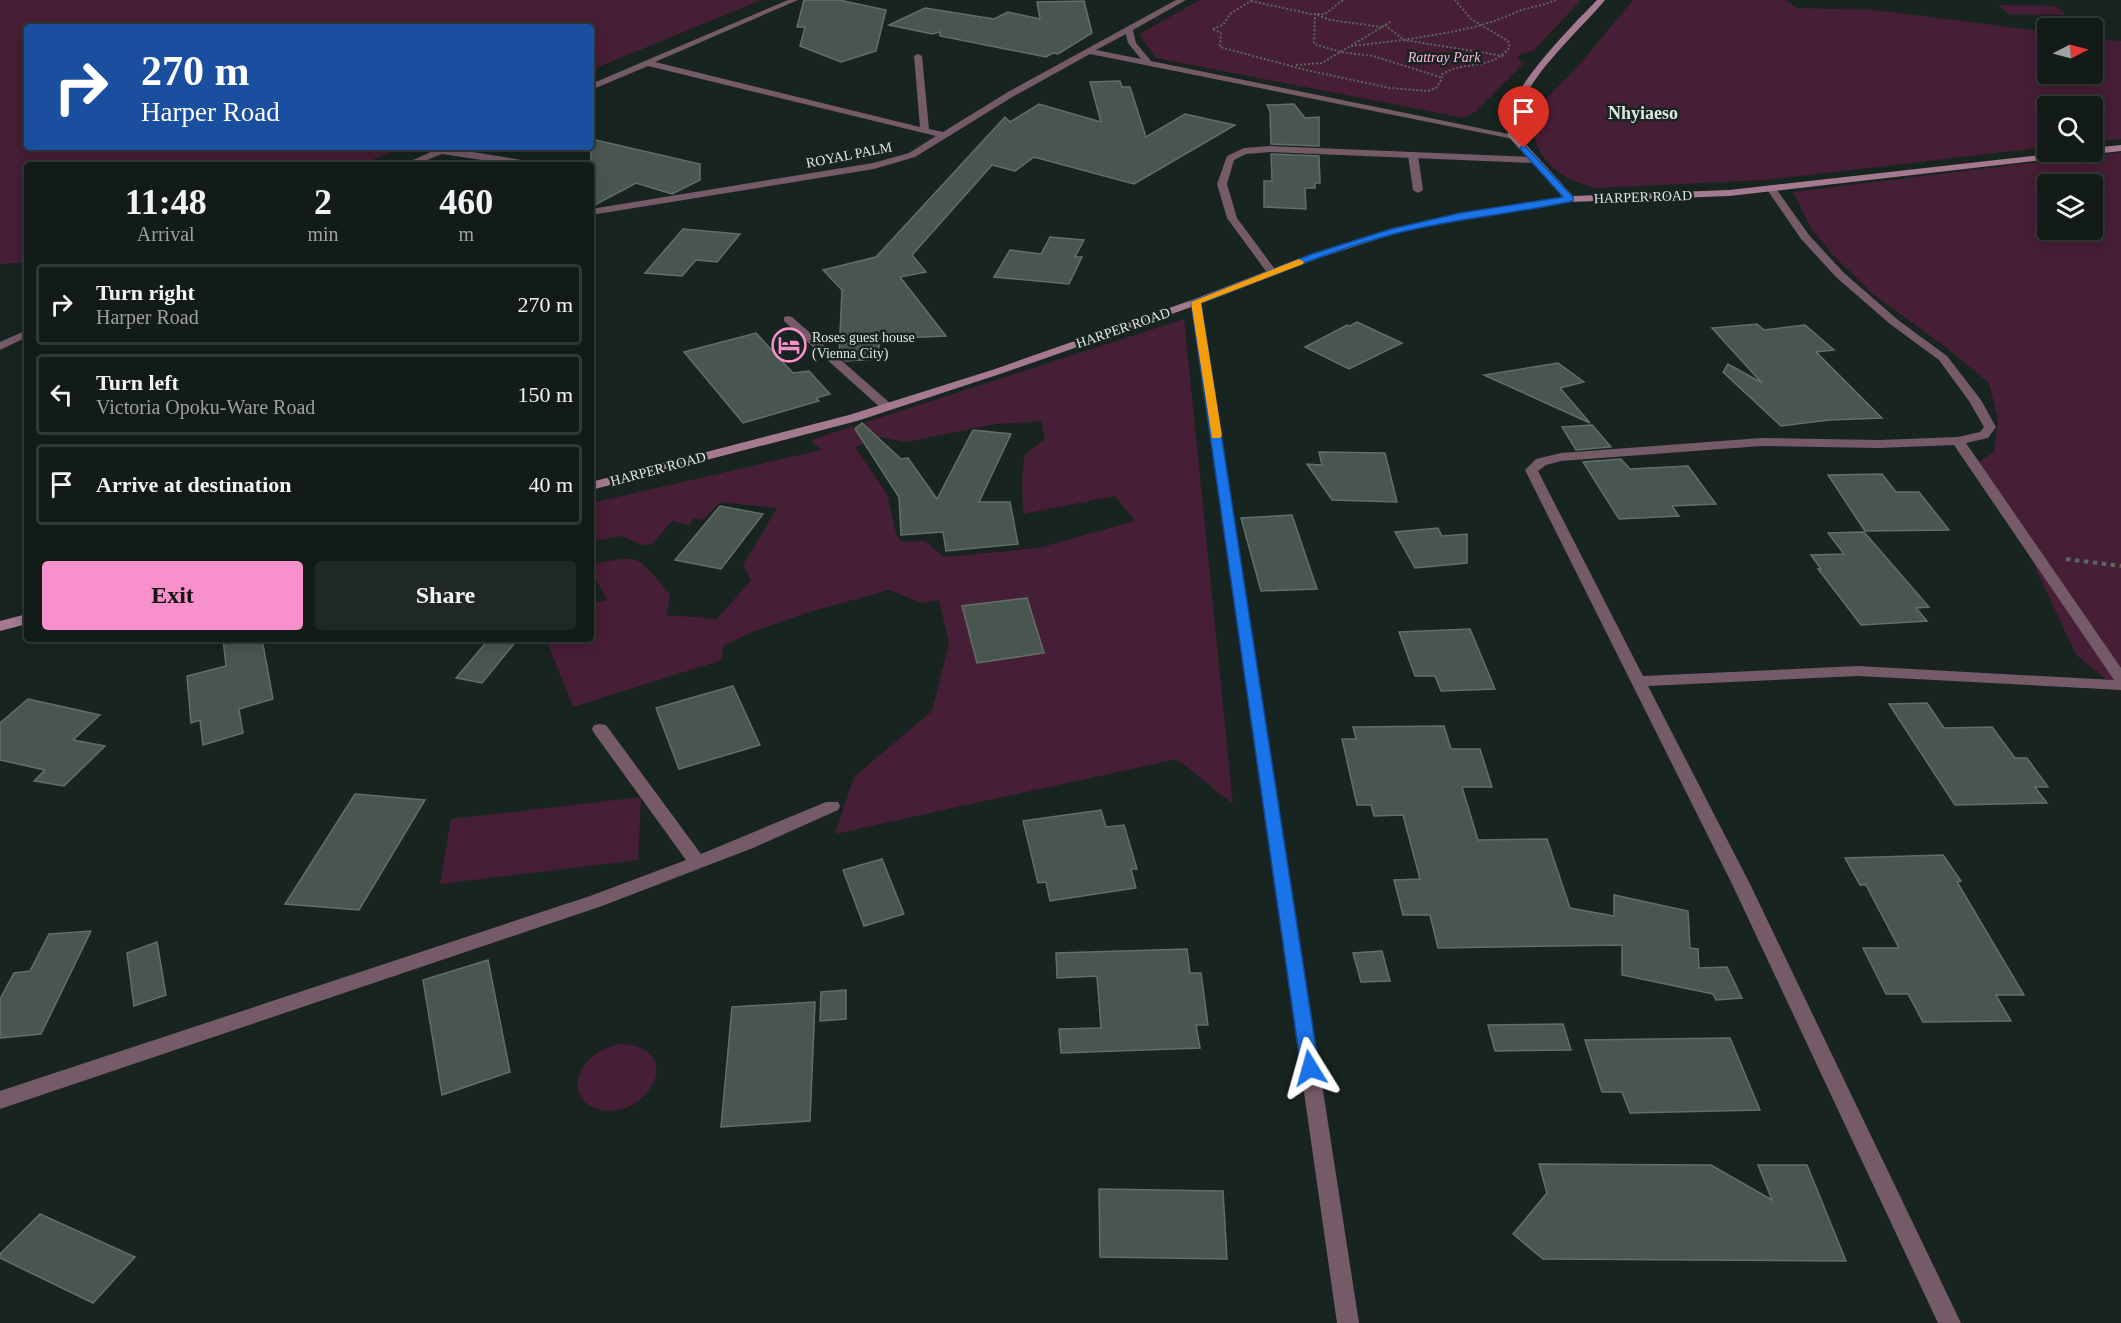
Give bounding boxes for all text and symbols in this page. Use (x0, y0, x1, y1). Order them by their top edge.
north arrow (2037, 18, 2103, 84)
map controls (2037, 18, 2103, 240)
icon: right (42, 48, 120, 126)
text: 270 m (141, 48, 250, 94)
park label: Rattray Park (1407, 50, 1481, 65)
pin (1498, 86, 1549, 148)
icon: arrive (1507, 95, 1540, 128)
button: search (2037, 96, 2103, 162)
text: Harper Road (141, 97, 280, 127)
district label: Nhyiaeso (1608, 103, 1678, 123)
street label: ROYAL PALM (805, 139, 894, 171)
button: layers (2037, 174, 2103, 240)
text: 11:48 (125, 182, 207, 222)
text: 2 (314, 182, 332, 222)
text: 460 (439, 182, 493, 222)
street label: HARPER ROAD (1594, 188, 1692, 206)
text: Arrival (137, 223, 195, 245)
text: min (307, 223, 339, 245)
text: m (458, 223, 474, 245)
text: Turn right (96, 280, 195, 305)
icon: right (45, 288, 78, 321)
text: 270 m (517, 292, 573, 317)
street label: HARPER ROAD (1074, 305, 1172, 351)
text: Harper Road (96, 306, 199, 328)
hotel icon: Roses guest house (Vienna City) (771, 327, 807, 363)
place label: Roses guest house (Vienna City) (812, 330, 915, 362)
text: Turn left (96, 370, 179, 395)
icon: left (45, 378, 78, 411)
text: 150 m (517, 382, 573, 407)
text: Victoria Opoku-Ware Road (96, 396, 315, 418)
street label: HARPER ROAD (609, 449, 707, 489)
icon: arrive (45, 468, 78, 501)
text: Arrive at destination (96, 472, 292, 497)
text: 40 m (528, 472, 573, 497)
button: Exit (42, 561, 303, 630)
button: Share (315, 561, 576, 630)
position arrow (1278, 1036, 1342, 1100)

